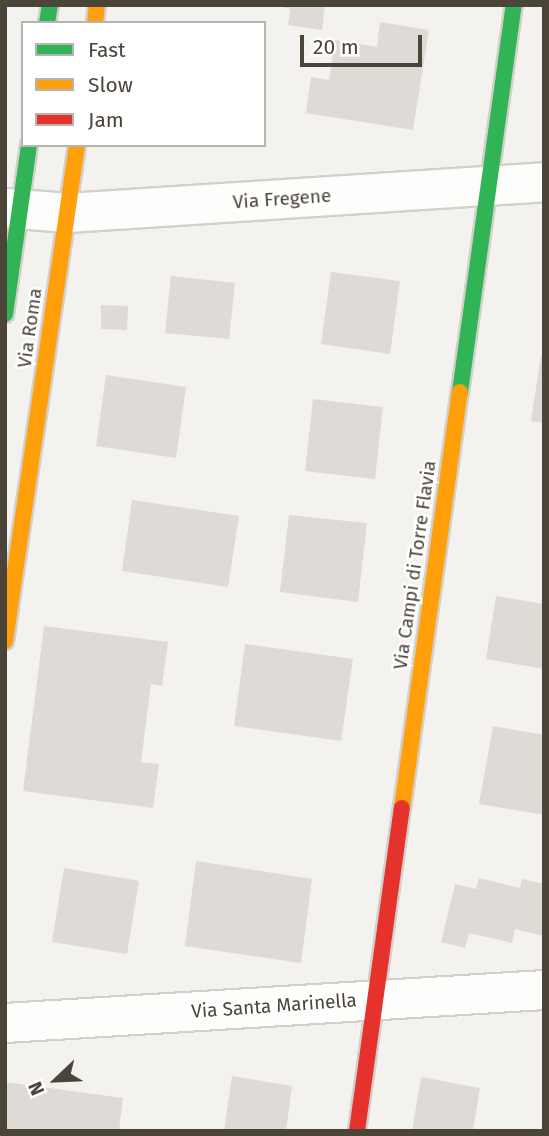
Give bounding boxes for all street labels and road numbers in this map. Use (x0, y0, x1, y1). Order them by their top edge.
street label: Via Fregene (232, 184, 332, 214)
street label: Via Roma (13, 287, 47, 369)
street label: Via Campi di Torre Flavia (389, 459, 441, 671)
street label: Via Santa Marinella (190, 989, 358, 1023)

